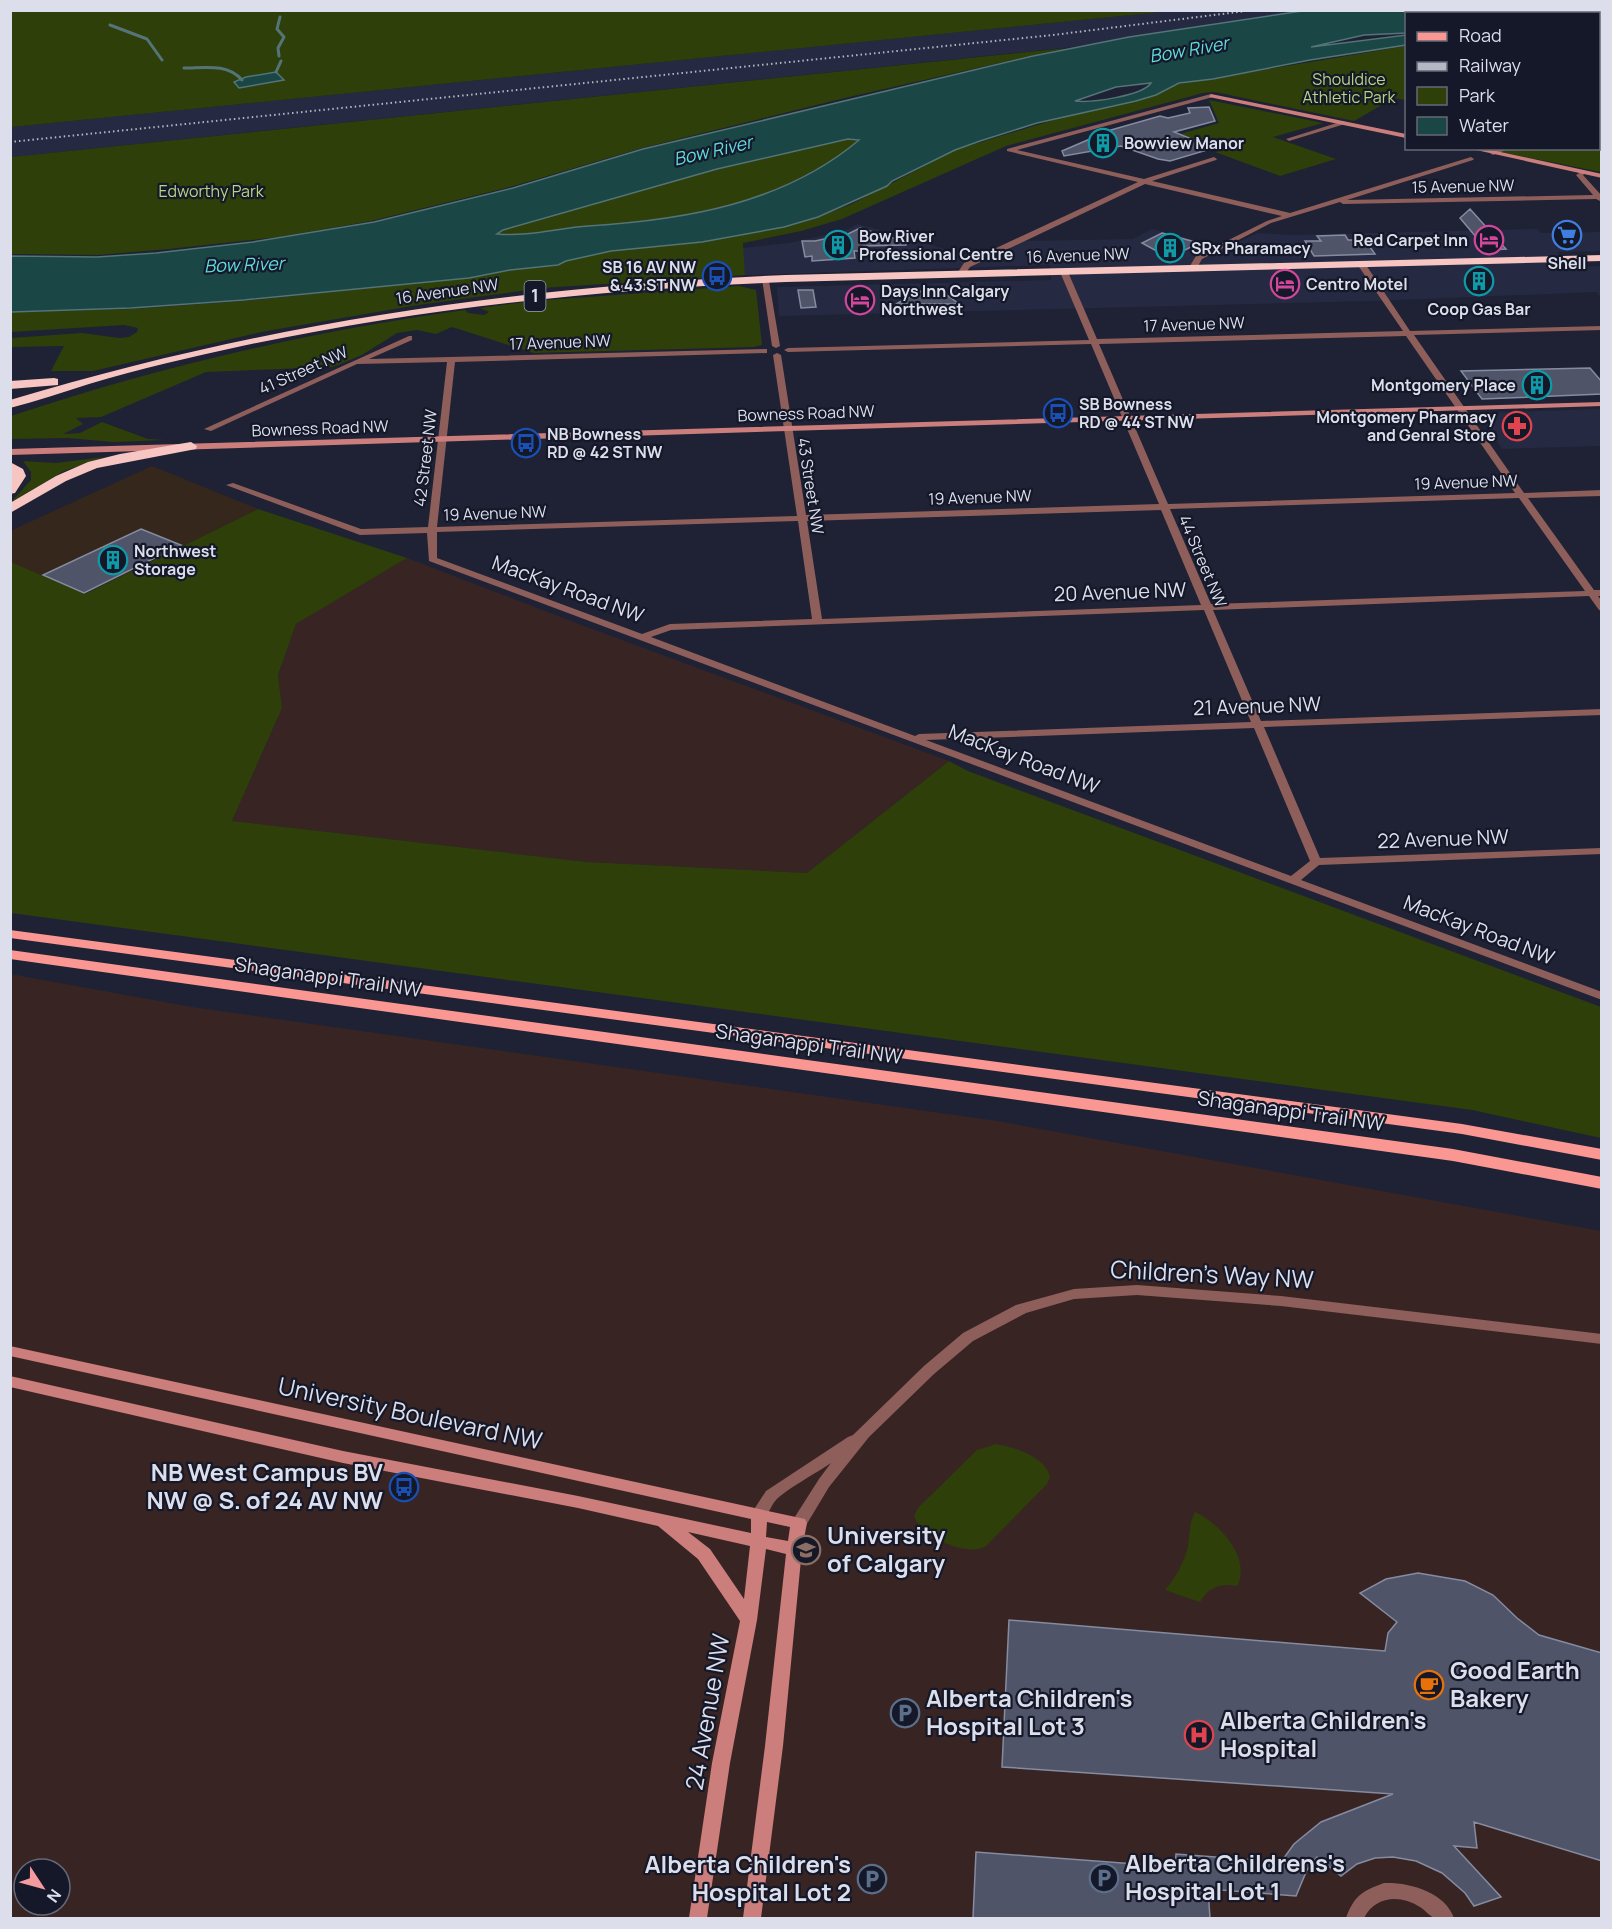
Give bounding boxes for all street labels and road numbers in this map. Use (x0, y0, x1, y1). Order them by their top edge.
street label: 15 Avenue NW (1412, 174, 1515, 198)
street label: 16 Avenue NW (1026, 242, 1130, 268)
street label: 16 Avenue NW (394, 273, 500, 309)
road number: 1 (524, 281, 546, 311)
street label: 17 Avenue NW (1143, 311, 1245, 337)
street label: 17 Avenue NW (509, 329, 611, 355)
street label: 41 Street NW (255, 341, 351, 399)
street label: Bowness Road NW (737, 400, 875, 426)
street label: 42 Street NW (408, 408, 442, 508)
street label: Bowness Road NW (251, 415, 389, 441)
street label: 43 Street NW (793, 436, 830, 536)
street label: 19 Avenue NW (1414, 469, 1518, 495)
street label: 19 Avenue NW (928, 484, 1032, 510)
street label: 19 Avenue NW (443, 500, 547, 526)
street label: 44 Street NW (1174, 511, 1232, 611)
street label: MacKay Road NW (489, 549, 648, 629)
street label: 20 Avenue NW (1053, 576, 1187, 607)
street label: 21 Avenue NW (1193, 690, 1322, 721)
street label: MacKay Road NW (945, 717, 1104, 800)
street label: 22 Avenue NW (1377, 823, 1510, 854)
street label: MacKay Road NW (1400, 888, 1559, 971)
street label: Shaganappi Trail NW (233, 950, 423, 1003)
street label: Shaganappi Trail NW (714, 1017, 904, 1070)
street label: Shaganappi Trail NW (1196, 1084, 1386, 1137)
street label: Children's Way NW (1110, 1252, 1315, 1295)
street label: University Boulevard NW (275, 1368, 546, 1457)
street label: 24 Avenue NW (677, 1631, 737, 1792)

